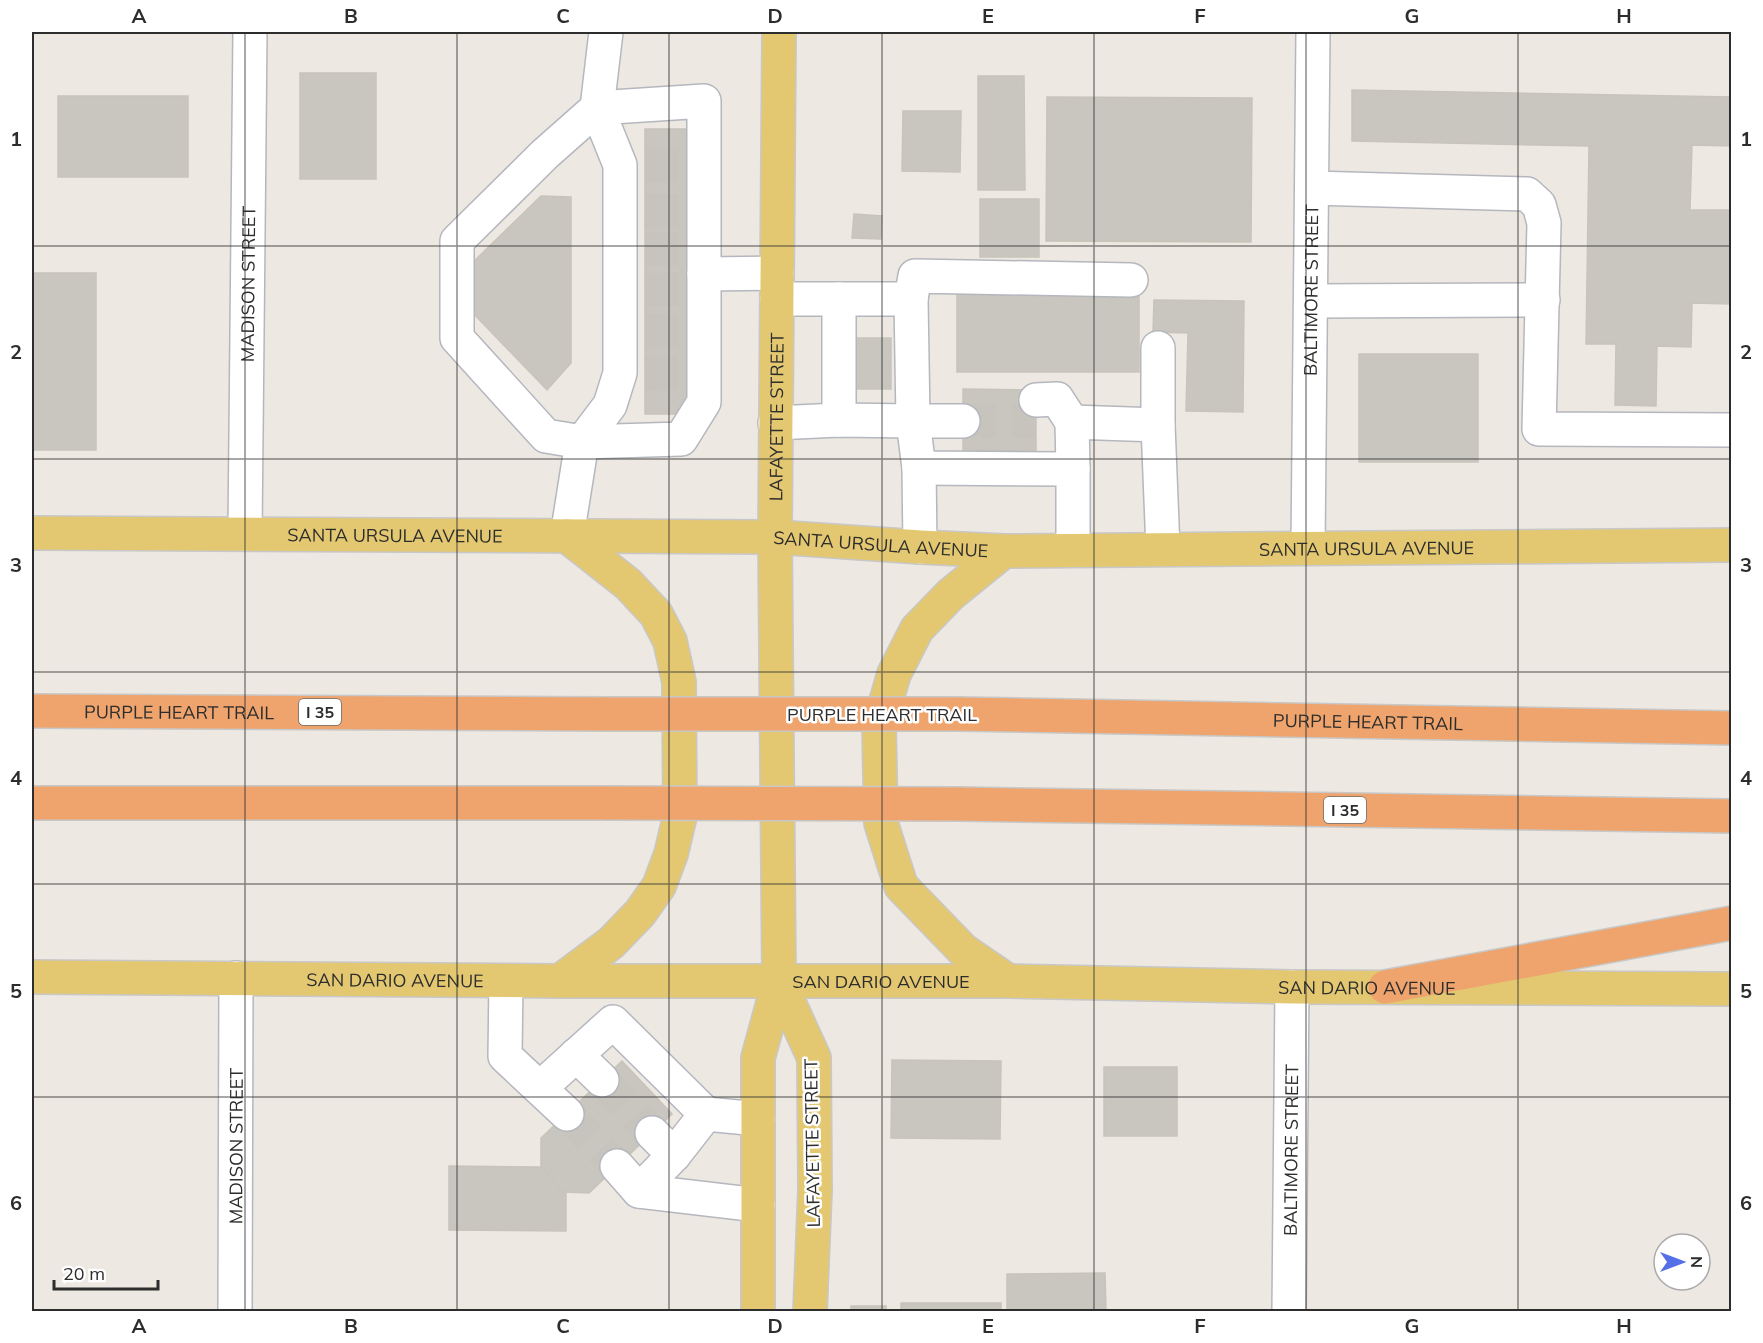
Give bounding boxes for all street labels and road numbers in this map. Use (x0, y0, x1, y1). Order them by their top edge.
street label: BALTIMORE STREET (1298, 204, 1323, 376)
street label: MADISON STREET (235, 206, 260, 362)
street label: LAFAYETTE STREET (764, 332, 788, 501)
street label: SANTA URSULA AVENUE (287, 523, 503, 547)
street label: SANTA URSULA AVENUE (773, 525, 989, 562)
street label: SANTA URSULA AVENUE (1259, 536, 1474, 560)
road number: I 35 (299, 699, 341, 725)
street label: PURPLE HEART TRAIL (84, 700, 274, 724)
street label: PURPLE HEART TRAIL (787, 703, 977, 726)
street label: PURPLE HEART TRAIL (1273, 708, 1463, 735)
road number: I 35 (1324, 797, 1366, 823)
street label: SAN DARIO AVENUE (306, 968, 484, 992)
street label: SAN DARIO AVENUE (792, 970, 970, 993)
street label: SAN DARIO AVENUE (1278, 975, 1456, 999)
street label: LAFAYETTE STREET (799, 1058, 825, 1228)
street label: BALTIMORE STREET (1278, 1064, 1303, 1236)
street label: MADISON STREET (224, 1068, 247, 1224)

